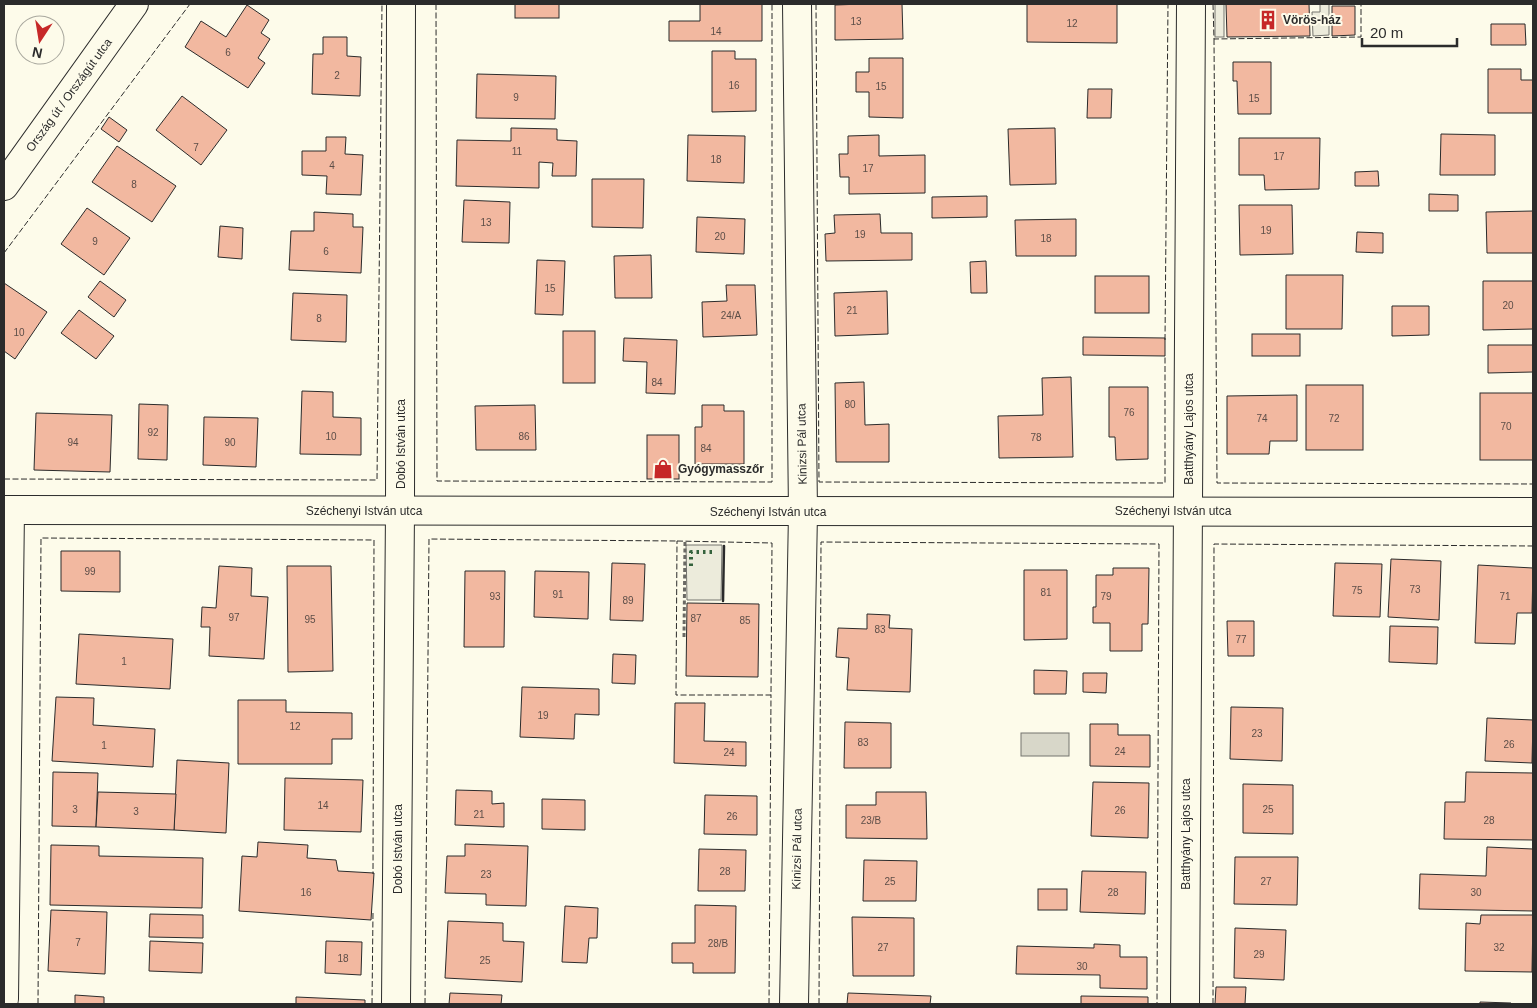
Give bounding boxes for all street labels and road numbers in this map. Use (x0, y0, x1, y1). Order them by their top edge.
street label: Ország út / Országút utca (23, 35, 115, 154)
street label: Batthyány Lajos utca (1182, 373, 1196, 485)
street label: Dobó István utca (394, 399, 408, 489)
street label: Kinizsi Pál utca (794, 403, 810, 485)
street label: Széchenyi István utca (306, 504, 423, 518)
street label: Széchenyi István utca (1115, 504, 1232, 518)
street label: Széchenyi István utca (710, 505, 827, 519)
street label: Batthyány Lajos utca (1179, 778, 1193, 890)
street label: Dobó István utca (391, 804, 405, 894)
street label: Kinizsi Pál utca (789, 808, 805, 890)

